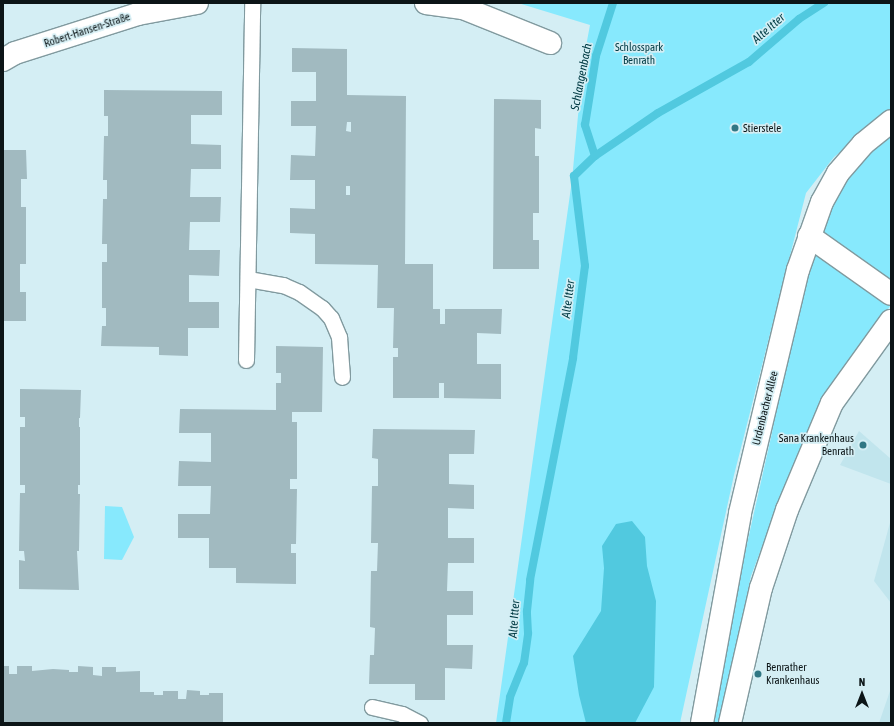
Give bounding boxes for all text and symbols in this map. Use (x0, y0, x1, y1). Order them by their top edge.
street label: Robert-Hansen-Straße (42, 10, 132, 50)
water label: Alte Itter (750, 11, 788, 47)
park label: Schlosspark Benrath (615, 41, 663, 67)
water label: Schlangenbach (568, 42, 596, 112)
place label: Stierstele (743, 121, 781, 135)
marker: Stierstele (730, 123, 740, 133)
water label: Alte Itter (560, 279, 578, 319)
street label: Urdenbacher Allee (749, 370, 781, 446)
place label: Sana Krankenhaus Benrath (779, 432, 854, 458)
marker: Sana Krankenhaus Benrath (857, 439, 869, 451)
water label: Alte Itter (506, 599, 524, 639)
place label: Benrather Krankenhaus (766, 661, 819, 687)
marker: Benrather Krankenhaus (753, 669, 763, 679)
north arrow (842, 674, 882, 714)
text: N (859, 676, 865, 688)

